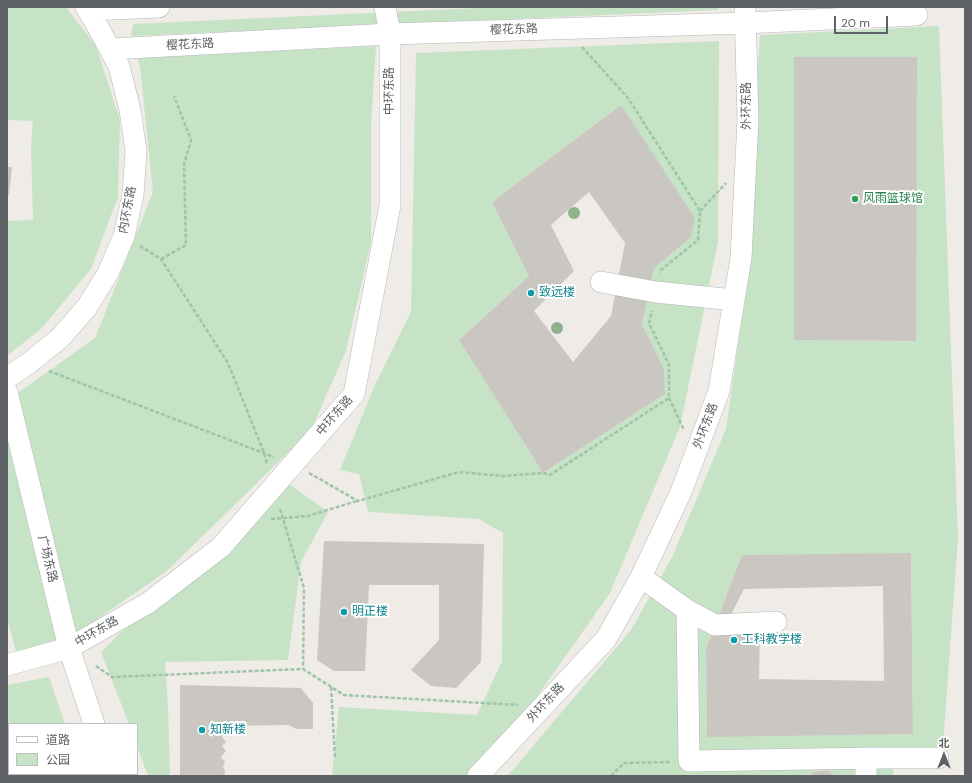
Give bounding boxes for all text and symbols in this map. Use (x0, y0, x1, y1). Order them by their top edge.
scale bar (836, 8, 890, 34)
text: 20 m (841, 15, 870, 31)
street label: 樱花东路 (490, 22, 538, 38)
street label: 樱花东路 (166, 37, 214, 53)
street label: 中环东路 (383, 67, 397, 115)
street label: 外环东路 (740, 82, 754, 130)
street label: 内环东路 (116, 185, 140, 235)
place label: 风雨篮球馆 (863, 192, 923, 206)
marker: 风雨篮球馆 (850, 194, 860, 204)
place label: 致远楼 (539, 286, 575, 300)
marker: 致远楼 (526, 288, 536, 298)
street label: 中环东路 (314, 393, 356, 439)
street label: 外环东路 (691, 401, 721, 451)
street label: 广场东路 (34, 534, 60, 584)
place label: 明正楼 (352, 605, 388, 619)
marker: 明正楼 (339, 607, 349, 617)
street label: 中环东路 (73, 614, 121, 650)
place label: 工科教学楼 (742, 633, 802, 647)
marker: 工科教学楼 (729, 635, 739, 645)
street label: 外环东路 (524, 681, 568, 725)
legend (8, 723, 138, 775)
place label: 知新楼 (210, 723, 246, 737)
marker: 知新楼 (197, 725, 207, 735)
text: 道路 (46, 732, 70, 748)
north arrow (924, 735, 964, 775)
text: 北 (939, 736, 950, 750)
text: 公园 (46, 752, 70, 768)

